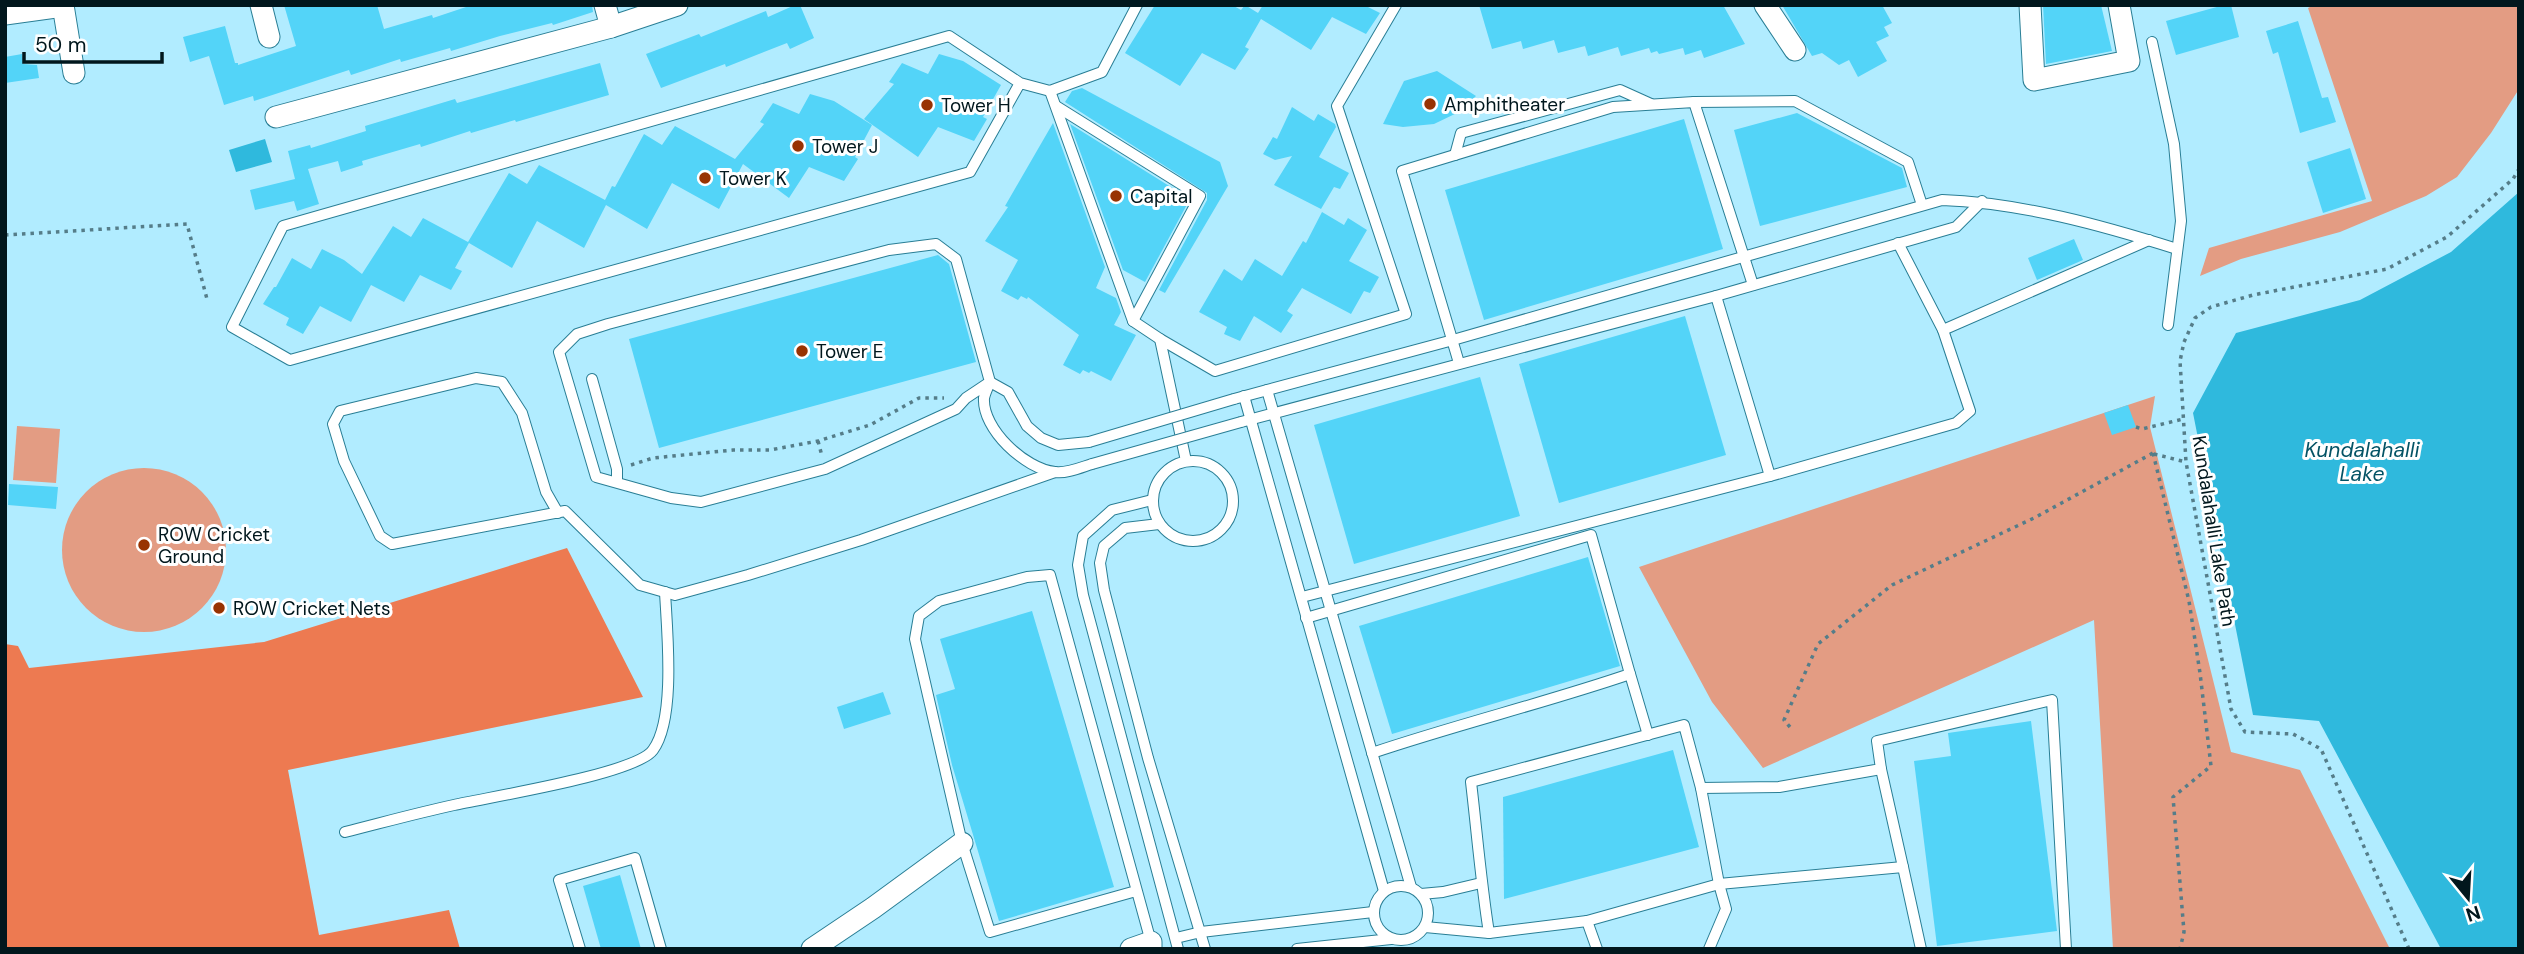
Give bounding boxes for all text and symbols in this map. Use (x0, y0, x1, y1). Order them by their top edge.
scale bar (24, 21, 163, 65)
text: 50 m (35, 31, 86, 59)
place label: Amphitheater (1444, 92, 1565, 117)
place label: Tower H (941, 93, 1011, 118)
marker: Amphitheater (1422, 96, 1438, 112)
marker: Tower H (919, 97, 935, 113)
place label: Tower J (812, 134, 878, 159)
marker: Tower J (790, 138, 806, 154)
place label: Tower K (719, 166, 787, 191)
marker: Tower K (697, 170, 713, 186)
place label: Capital (1130, 184, 1192, 209)
marker: Capital (1108, 188, 1124, 204)
place label: Tower E (816, 339, 884, 364)
marker: Tower E (794, 343, 810, 359)
street label: Kundalahalli Lake Path (2187, 434, 2241, 628)
water label: Kundalahalli Lake (2304, 436, 2420, 488)
place label: ROW Cricket Ground (158, 522, 270, 569)
marker: ROW Cricket Ground (136, 537, 152, 553)
place label: ROW Cricket Nets (233, 596, 391, 621)
marker: ROW Cricket Nets (211, 600, 227, 616)
north arrow (2433, 863, 2503, 933)
text: N (2463, 900, 2484, 928)

